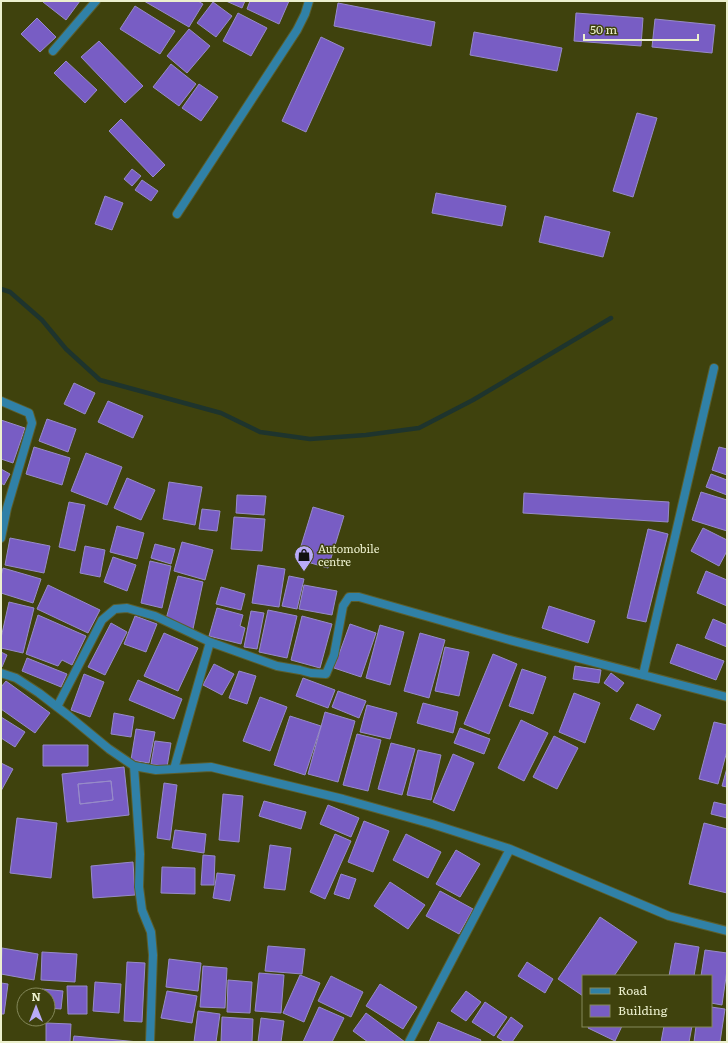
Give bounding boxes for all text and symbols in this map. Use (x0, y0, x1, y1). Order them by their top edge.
scale bar (584, 16, 698, 42)
text: 50 m (590, 20, 617, 38)
place label: Automobile centre (318, 540, 380, 569)
shop icon: Automobile centre (293, 544, 315, 572)
legend (582, 975, 712, 1027)
text: Road (618, 981, 648, 999)
north arrow (16, 987, 56, 1027)
text: N (31, 988, 41, 1004)
text: Building (618, 1001, 668, 1019)

